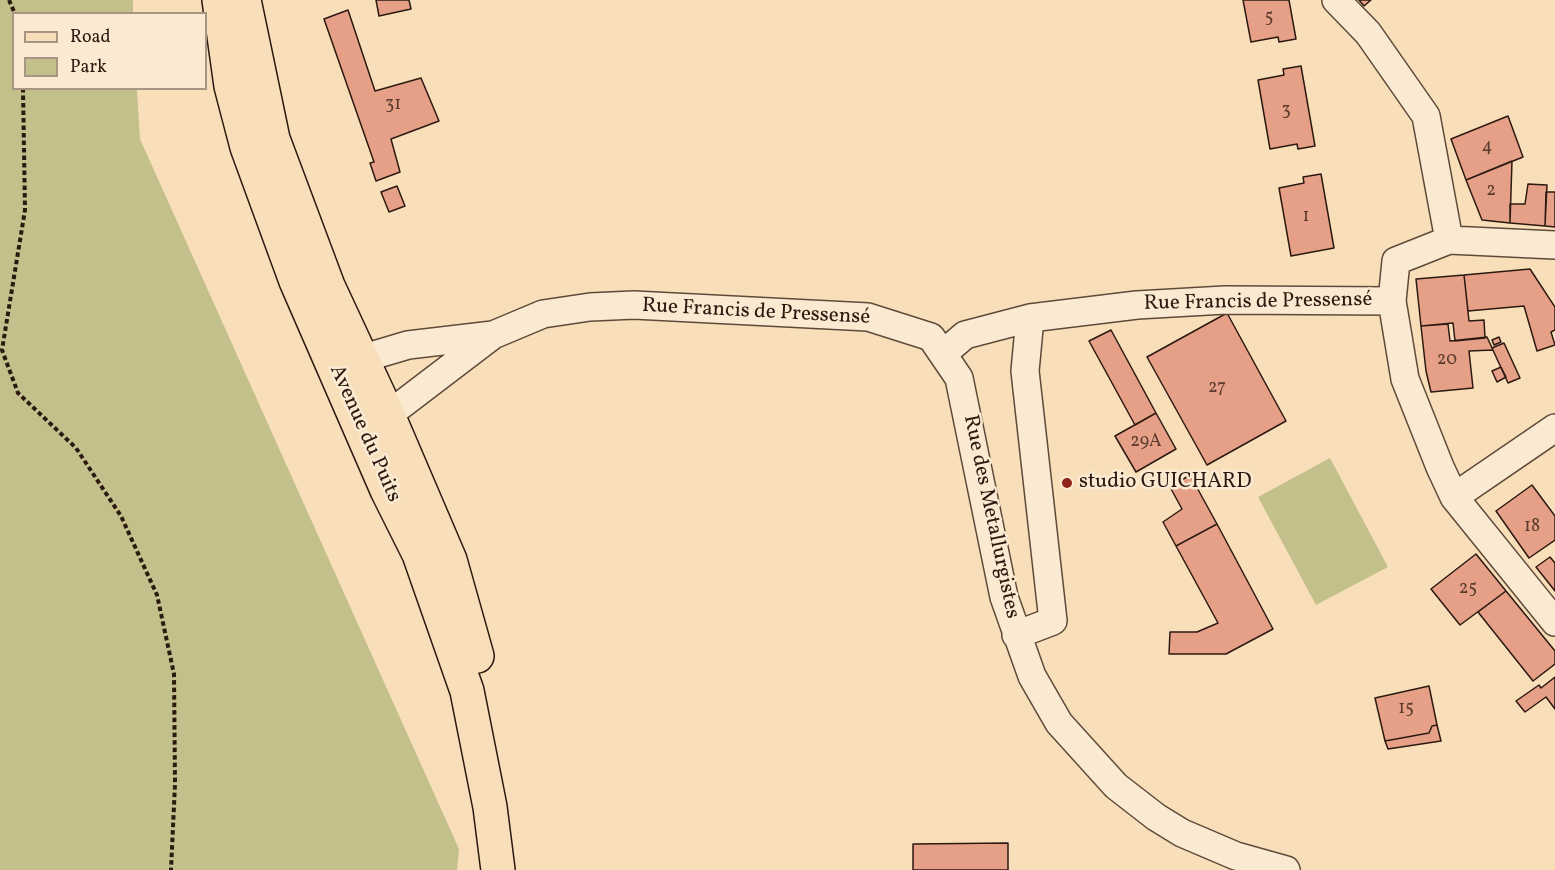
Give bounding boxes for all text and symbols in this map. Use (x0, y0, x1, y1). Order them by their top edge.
house number: 5 (1265, 8, 1273, 30)
legend (12, 12, 207, 90)
text: Road (70, 25, 111, 50)
text: Park (70, 55, 107, 80)
house number: 31 (385, 95, 401, 117)
house number: 3 (1281, 101, 1291, 123)
house number: 4 (1482, 137, 1492, 159)
house number: 2 (1486, 181, 1496, 203)
house number: 1 (1303, 207, 1309, 229)
street label: Rue Francis de Pressensé (1144, 288, 1372, 318)
street label: Rue Francis de Pressensé (641, 294, 871, 332)
house number: 20 (1437, 350, 1457, 372)
street label: Avenue du Puits (322, 361, 406, 507)
house number: 27 (1208, 378, 1226, 400)
street label: Rue des Metallurgistes (956, 413, 1024, 621)
house number: 29A (1130, 432, 1162, 454)
place label: studio GUICHARD (1079, 470, 1252, 496)
marker: studio GUICHARD (1060, 476, 1074, 490)
house number: 18 (1524, 517, 1540, 539)
house number: 25 (1459, 579, 1477, 601)
house number: 15 (1398, 699, 1414, 721)

